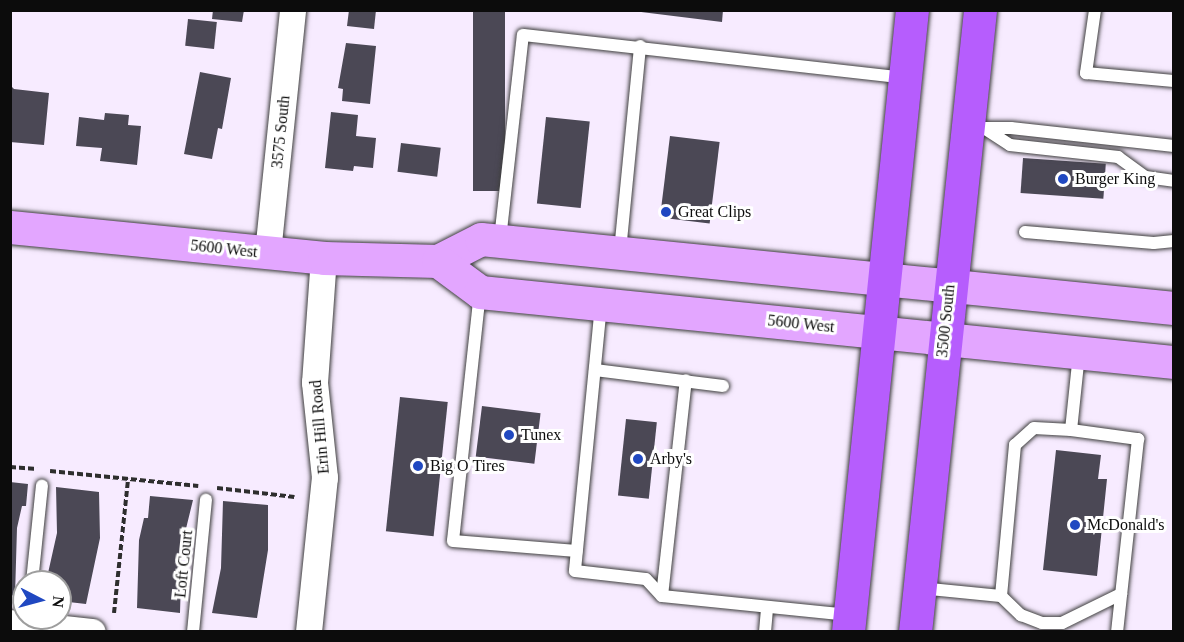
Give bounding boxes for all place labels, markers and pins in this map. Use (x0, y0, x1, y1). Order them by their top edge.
place label: Burger King (1075, 169, 1155, 189)
marker: Burger King (1056, 172, 1070, 186)
place label: Great Clips (678, 202, 751, 222)
marker: Great Clips (659, 205, 673, 219)
place label: Tunex (521, 425, 561, 445)
marker: Tunex (502, 428, 516, 442)
place label: Arby's (650, 449, 692, 469)
marker: Arby's (631, 452, 645, 466)
place label: Big O Tires (430, 456, 505, 476)
marker: Big O Tires (411, 459, 425, 473)
place label: McDonald's (1087, 515, 1165, 535)
marker: McDonald's (1068, 518, 1082, 532)

